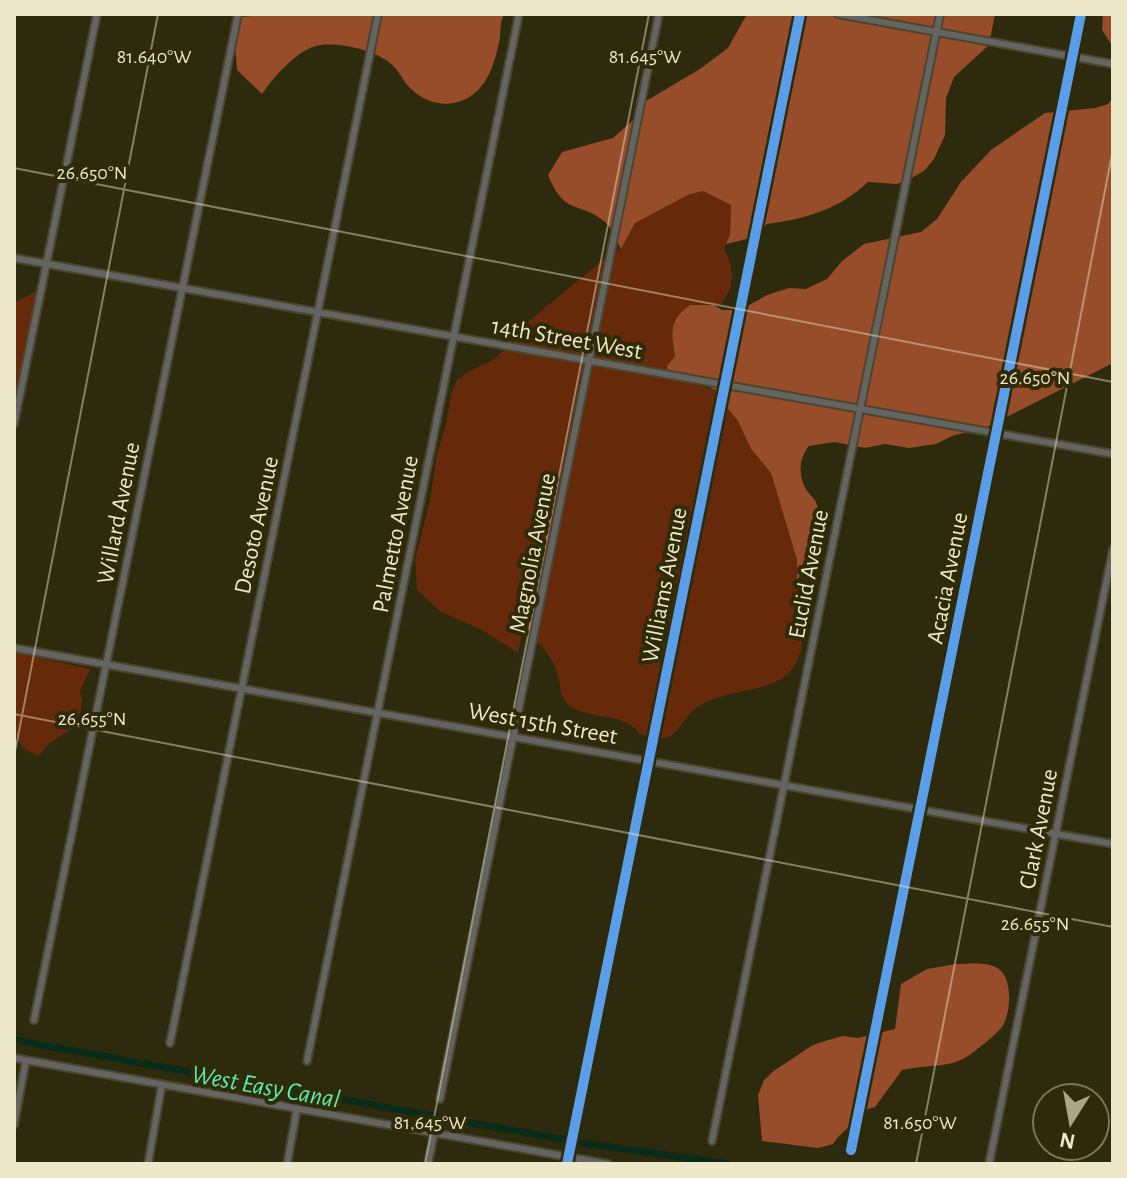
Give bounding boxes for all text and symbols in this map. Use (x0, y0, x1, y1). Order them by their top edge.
text: 81.640°W (117, 47, 191, 67)
text: 81.645°W (609, 47, 681, 67)
text: 26.650°N (57, 163, 127, 183)
street label: 14th Street West (490, 314, 644, 364)
text: 26.650°N (1000, 368, 1070, 388)
street label: Willard Avenue (93, 440, 145, 586)
street label: Palmetto Avenue (369, 453, 423, 615)
street label: Desoto Avenue (231, 454, 283, 596)
street label: Magnolia Avenue (506, 471, 560, 635)
street label: Williams Avenue (638, 505, 692, 665)
street label: Euclid Avenue (785, 508, 833, 641)
street label: Acacia Avenue (923, 510, 973, 646)
street label: West 15th Street (466, 699, 620, 749)
text: 26.655°N (58, 709, 126, 729)
street label: Clark Avenue (1016, 767, 1062, 891)
text: 26.655°N (1001, 914, 1069, 934)
water label: West Easy Canal (189, 1061, 342, 1113)
north arrow (1031, 1082, 1111, 1162)
text: 81.645°W (394, 1113, 466, 1133)
text: 81.650°W (883, 1113, 957, 1133)
text: N (1058, 1128, 1077, 1153)

